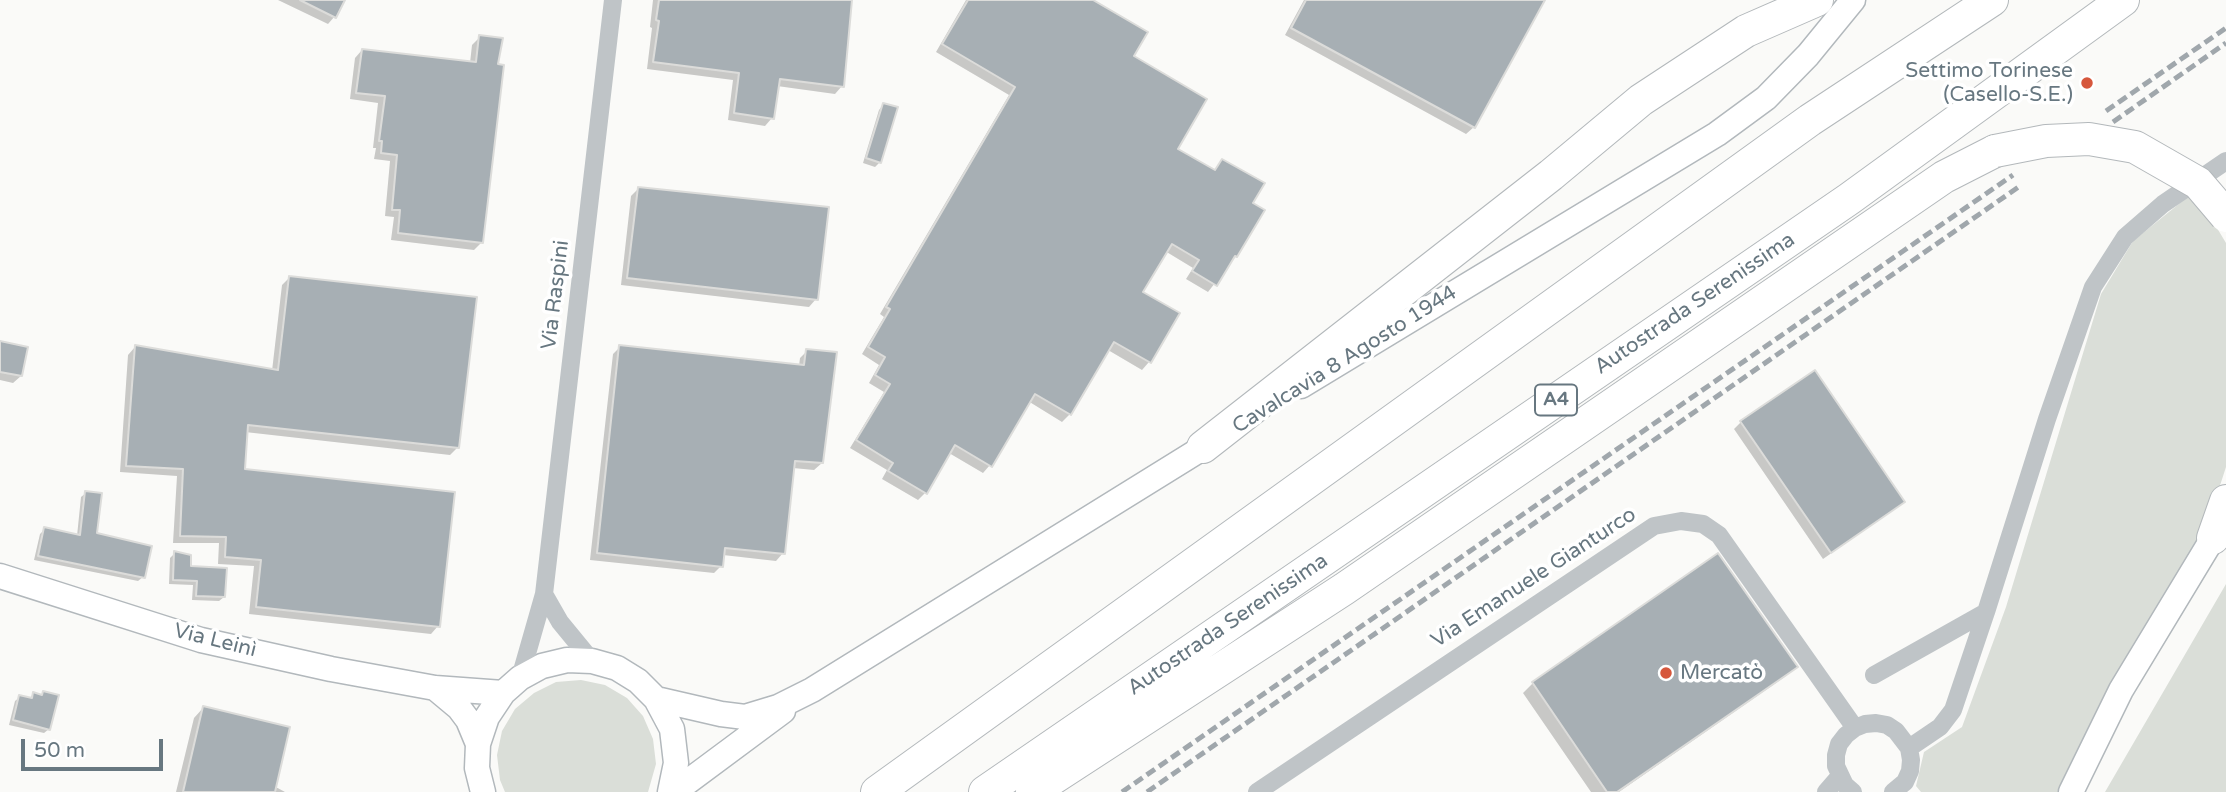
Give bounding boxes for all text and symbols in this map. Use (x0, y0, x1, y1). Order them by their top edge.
place label: Settimo Torinese (Casello-S.E.) (1905, 58, 2073, 108)
marker: Settimo Torinese (Casello-S.E.) (2079, 75, 2095, 91)
street label: Autostrada Serenissima (1590, 228, 1800, 380)
street label: Via Raspini (537, 239, 575, 351)
street label: Cavalcavia 8 Agosto 1944 (1228, 281, 1462, 439)
road number: A4 (1535, 384, 1577, 416)
street label: Via Emanuele Gianturco (1427, 502, 1641, 654)
street label: Autostrada Serenissima (1123, 549, 1333, 701)
street label: Via Leinì (171, 619, 259, 663)
place label: Mercatò (1680, 660, 1763, 686)
marker: Mercatò (1658, 665, 1674, 681)
scale bar (24, 726, 166, 770)
text: 50 m (34, 738, 85, 763)

